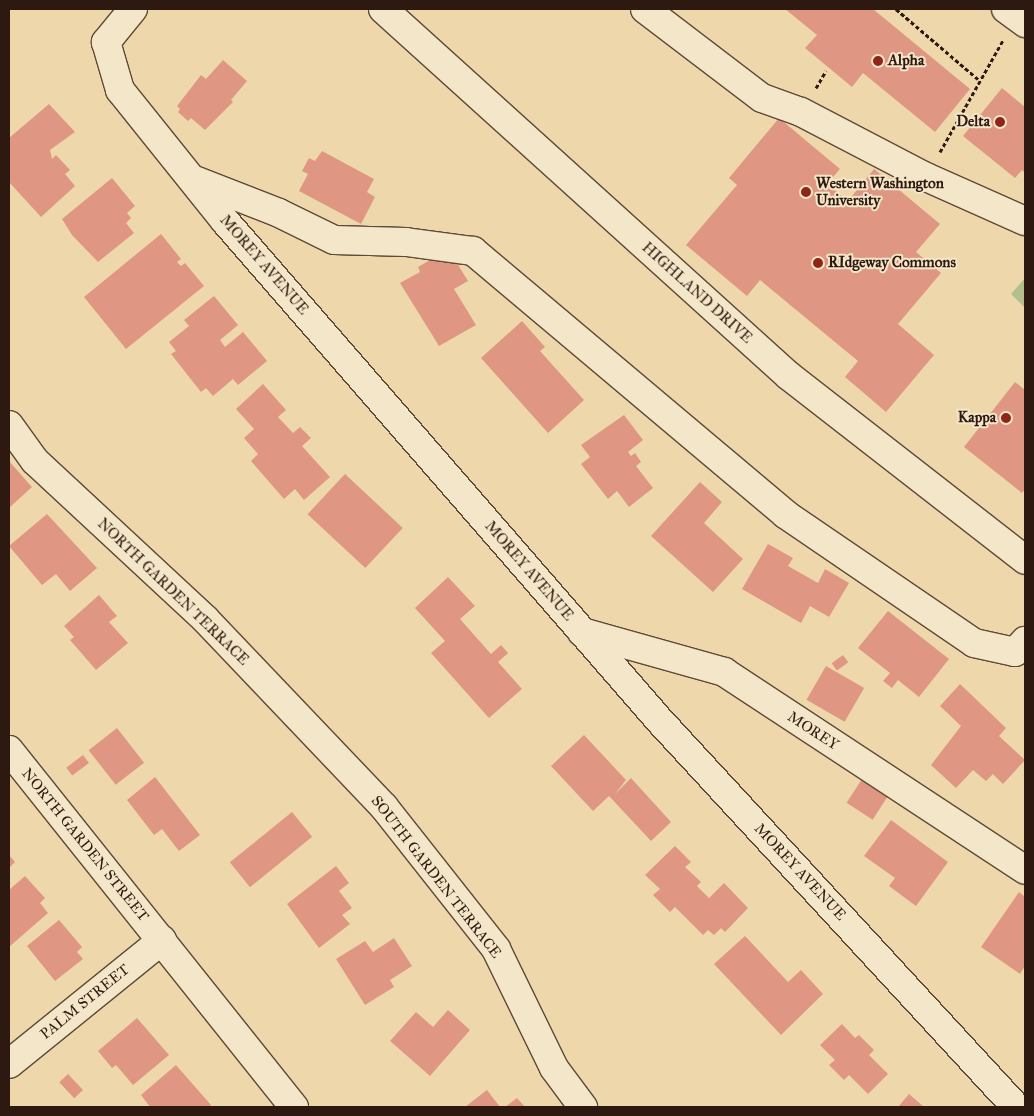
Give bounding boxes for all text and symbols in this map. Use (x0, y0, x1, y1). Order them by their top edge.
place label: Alpha (888, 52, 924, 70)
marker: Alpha (872, 55, 884, 67)
place label: Delta (956, 113, 990, 131)
marker: Delta (994, 116, 1006, 128)
place label: Western Washington University (816, 174, 944, 209)
marker: Western Washington University (800, 186, 812, 198)
street label: MOREY AVENUE (216, 212, 312, 318)
street label: HIGHLAND DRIVE (638, 239, 756, 347)
place label: RIdgeway Commons (828, 254, 956, 272)
marker: RIdgeway Commons (812, 257, 824, 269)
place label: Kappa (958, 409, 996, 427)
marker: Kappa (1000, 412, 1012, 424)
street label: NORTH GARDEN TERRACE (94, 515, 252, 669)
street label: MOREY AVENUE (481, 518, 577, 624)
street label: MOREY (784, 708, 842, 754)
street label: NORTH GARDEN STREET (18, 765, 152, 925)
street label: SOUTH GARDEN TERRACE (367, 792, 505, 962)
street label: MOREY AVENUE (750, 820, 850, 924)
street label: PALM STREET (37, 961, 133, 1043)

